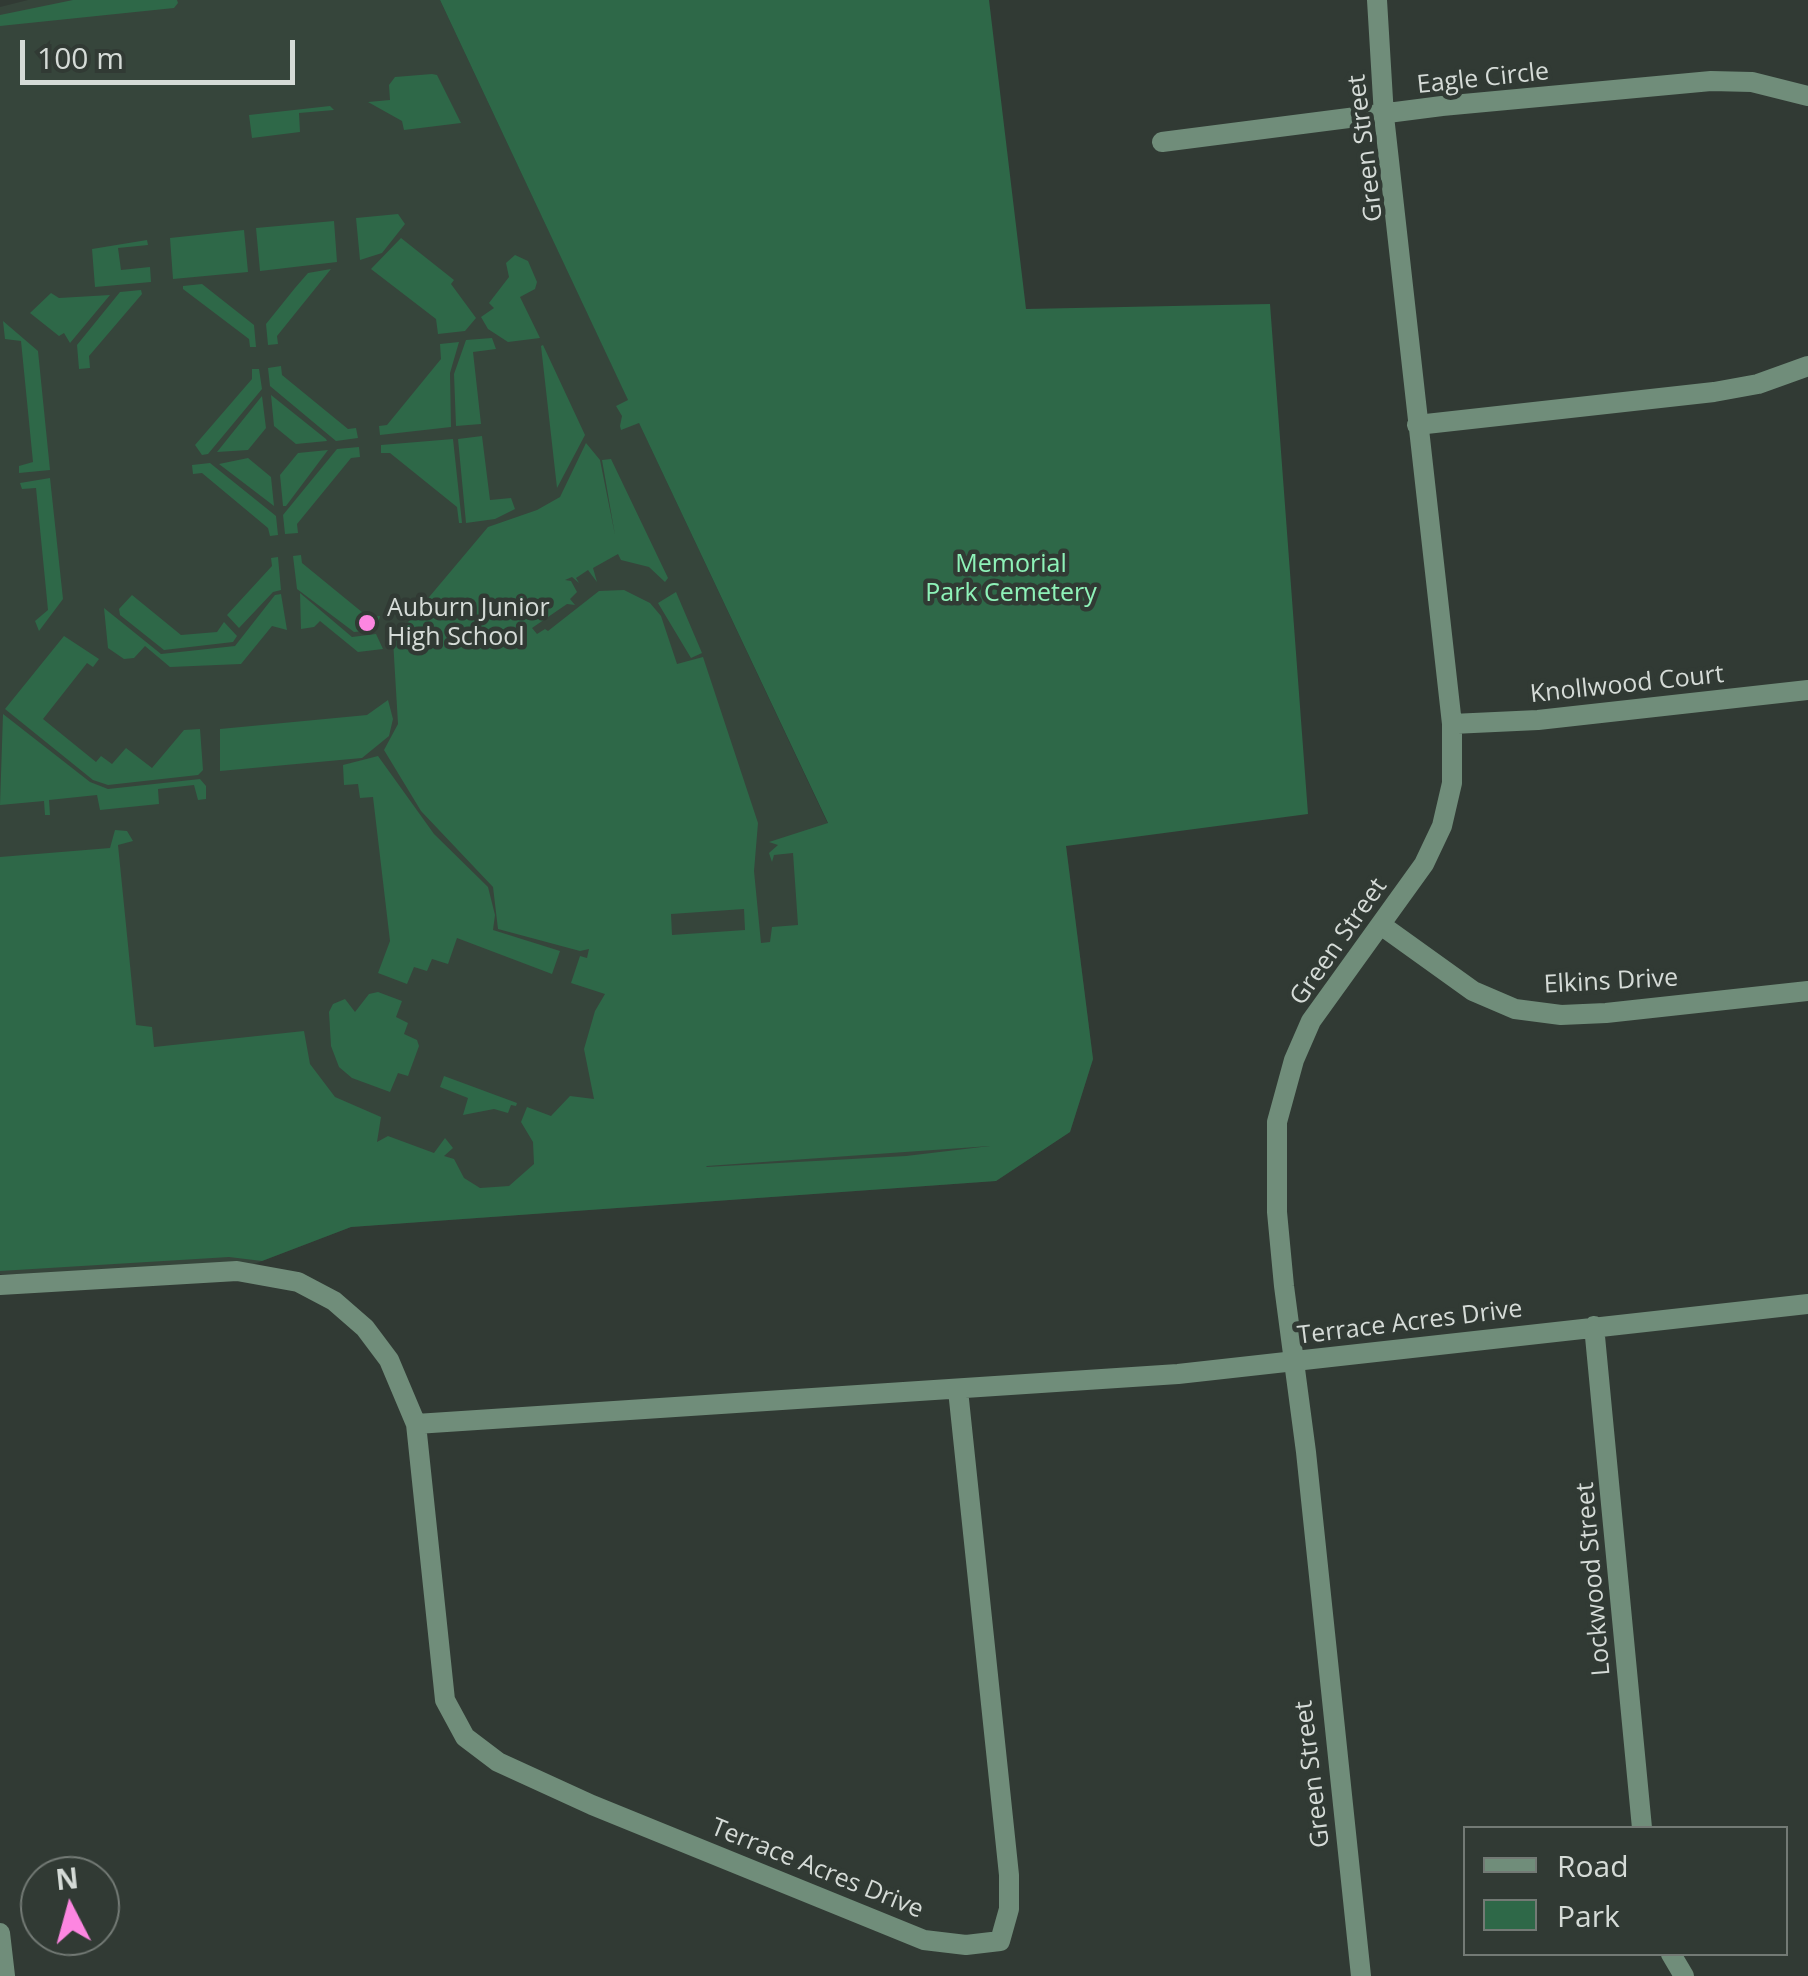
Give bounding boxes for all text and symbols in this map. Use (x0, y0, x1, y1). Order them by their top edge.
scale bar (25, 20, 300, 82)
text: 100 m (37, 37, 124, 78)
street label: Eagle Circle (1415, 57, 1551, 101)
street label: Green Street (1342, 73, 1390, 223)
park label: Memorial Park Cemetery (925, 550, 1097, 609)
place label: Auburn Junior High School (387, 594, 550, 653)
marker: Auburn Junior High School (356, 612, 378, 634)
street label: Knollwood Court (1529, 660, 1725, 710)
street label: Green Street (1284, 873, 1394, 1011)
street label: Elkins Drive (1543, 963, 1679, 1001)
street label: Terrace Acres Drive (1296, 1294, 1524, 1352)
street label: Lockwood Street (1571, 1481, 1617, 1677)
street label: Green Street (1289, 1699, 1337, 1849)
street label: Terrace Acres Drive (706, 1813, 928, 1925)
legend (1463, 1826, 1788, 1956)
text: Road (1557, 1845, 1629, 1886)
north arrow (20, 1856, 120, 1956)
text: N (54, 1858, 80, 1898)
text: Park (1557, 1895, 1620, 1936)

